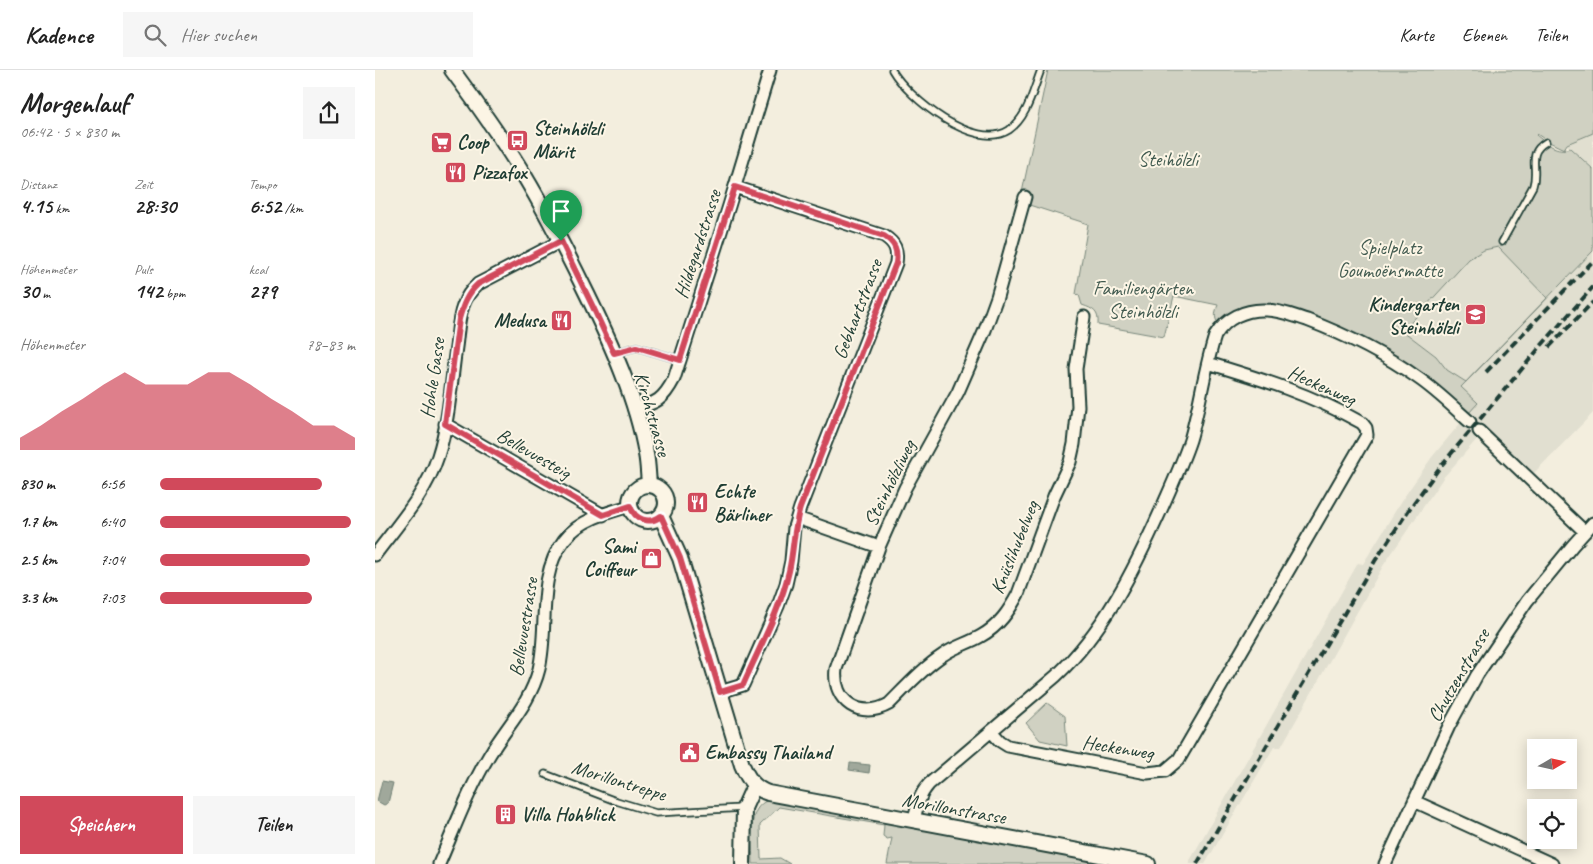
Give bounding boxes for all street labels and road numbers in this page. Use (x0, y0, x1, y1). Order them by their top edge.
street label: Hildegardstrasse (668, 185, 727, 302)
street label: Gebhartstrasse (827, 254, 888, 363)
street label: Hohle Gasse (415, 335, 451, 420)
street label: Heckenweg (1284, 359, 1361, 412)
street label: Kirchstrasse (629, 369, 677, 461)
street label: Bellevuesteig (492, 422, 577, 486)
street label: Steinhölzliweg (858, 434, 922, 530)
street label: Knüslihubelweg (984, 496, 1045, 598)
street label: Bellevuestrasse (503, 574, 544, 678)
street label: Chutzenstrasse (1422, 623, 1496, 726)
street label: Heckenweg (1081, 730, 1157, 766)
street label: Morillontreppe (569, 754, 670, 807)
street label: Morillonstrasse (900, 787, 1009, 830)

